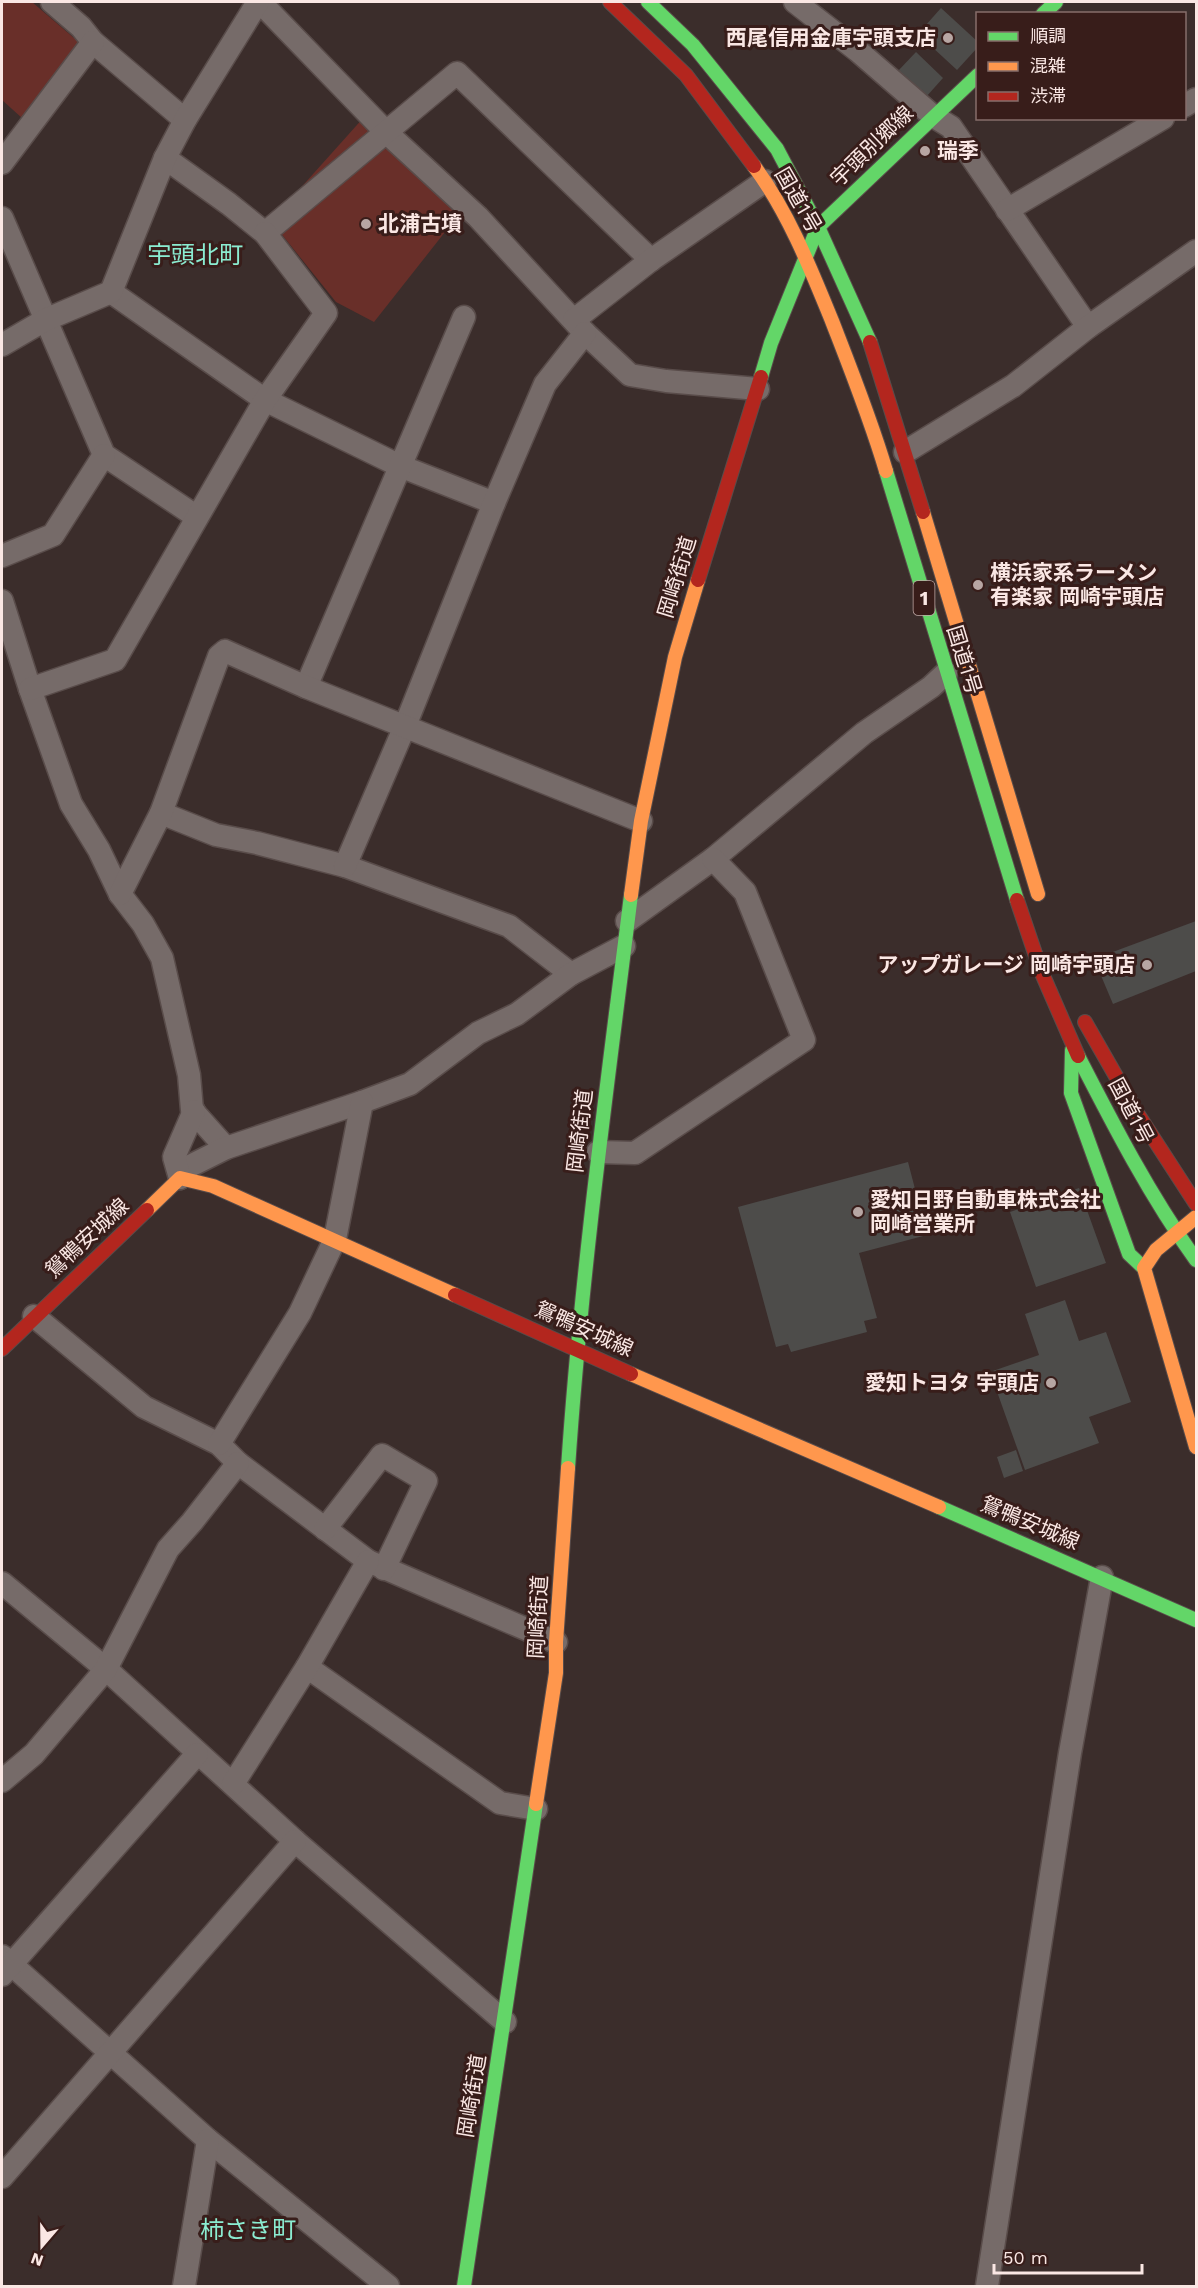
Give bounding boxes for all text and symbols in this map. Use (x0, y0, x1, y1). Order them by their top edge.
legend (976, 12, 1186, 120)
place label: 西尾信用金庫宇頭支店 (726, 25, 936, 50)
text: 順調 (1030, 25, 1066, 46)
marker: 西尾信用金庫宇頭支店 (941, 31, 955, 45)
text: 混雑 (1030, 55, 1066, 76)
text: 渋滞 (1030, 85, 1066, 106)
street label: 宇頭別郷線 (825, 100, 918, 191)
place label: 瑞季 (937, 138, 979, 163)
marker: 瑞季 (918, 144, 932, 158)
street label: 国道1号 (770, 163, 827, 237)
place label: 北浦古墳 (378, 211, 462, 236)
marker: 北浦古墳 (359, 217, 373, 231)
district label: 宇頭北町 (147, 241, 243, 269)
street label: 岡崎街道 (652, 533, 701, 621)
place label: 横浜家系ラーメン 有楽家 岡崎宇頭店 (990, 560, 1164, 609)
marker: 横浜家系ラーメン 有楽家 岡崎宇頭店 (971, 578, 985, 592)
road number: 1 (914, 581, 934, 615)
street label: 国道1号 (942, 622, 987, 698)
place label: アップガレージ 岡崎宇頭店 (877, 952, 1135, 977)
marker: アップガレージ 岡崎宇頭店 (1140, 958, 1154, 972)
street label: 国道1号 (1104, 1073, 1159, 1148)
street label: 岡崎街道 (562, 1088, 597, 1174)
place label: 愛知日野自動車株式会社 岡崎営業所 (870, 1187, 1101, 1236)
street label: 鴛鴨安城線 (40, 1193, 134, 1283)
marker: 愛知日野自動車株式会社 岡崎営業所 (851, 1205, 865, 1219)
street label: 鴛鴨安城線 (531, 1296, 637, 1361)
place label: 愛知トヨタ 宇頭店 (865, 1370, 1039, 1395)
marker: 愛知トヨタ 宇頭店 (1044, 1376, 1058, 1390)
street label: 鴛鴨安城線 (977, 1491, 1083, 1555)
street label: 岡崎街道 (523, 1574, 552, 1660)
street label: 岡崎街道 (453, 2052, 490, 2139)
north arrow (12, 2216, 72, 2276)
district label: 柿さき町 (200, 2216, 296, 2244)
scale bar (994, 2237, 1142, 2275)
text: 50 m (1003, 2247, 1048, 2268)
text: N (28, 2249, 46, 2271)

